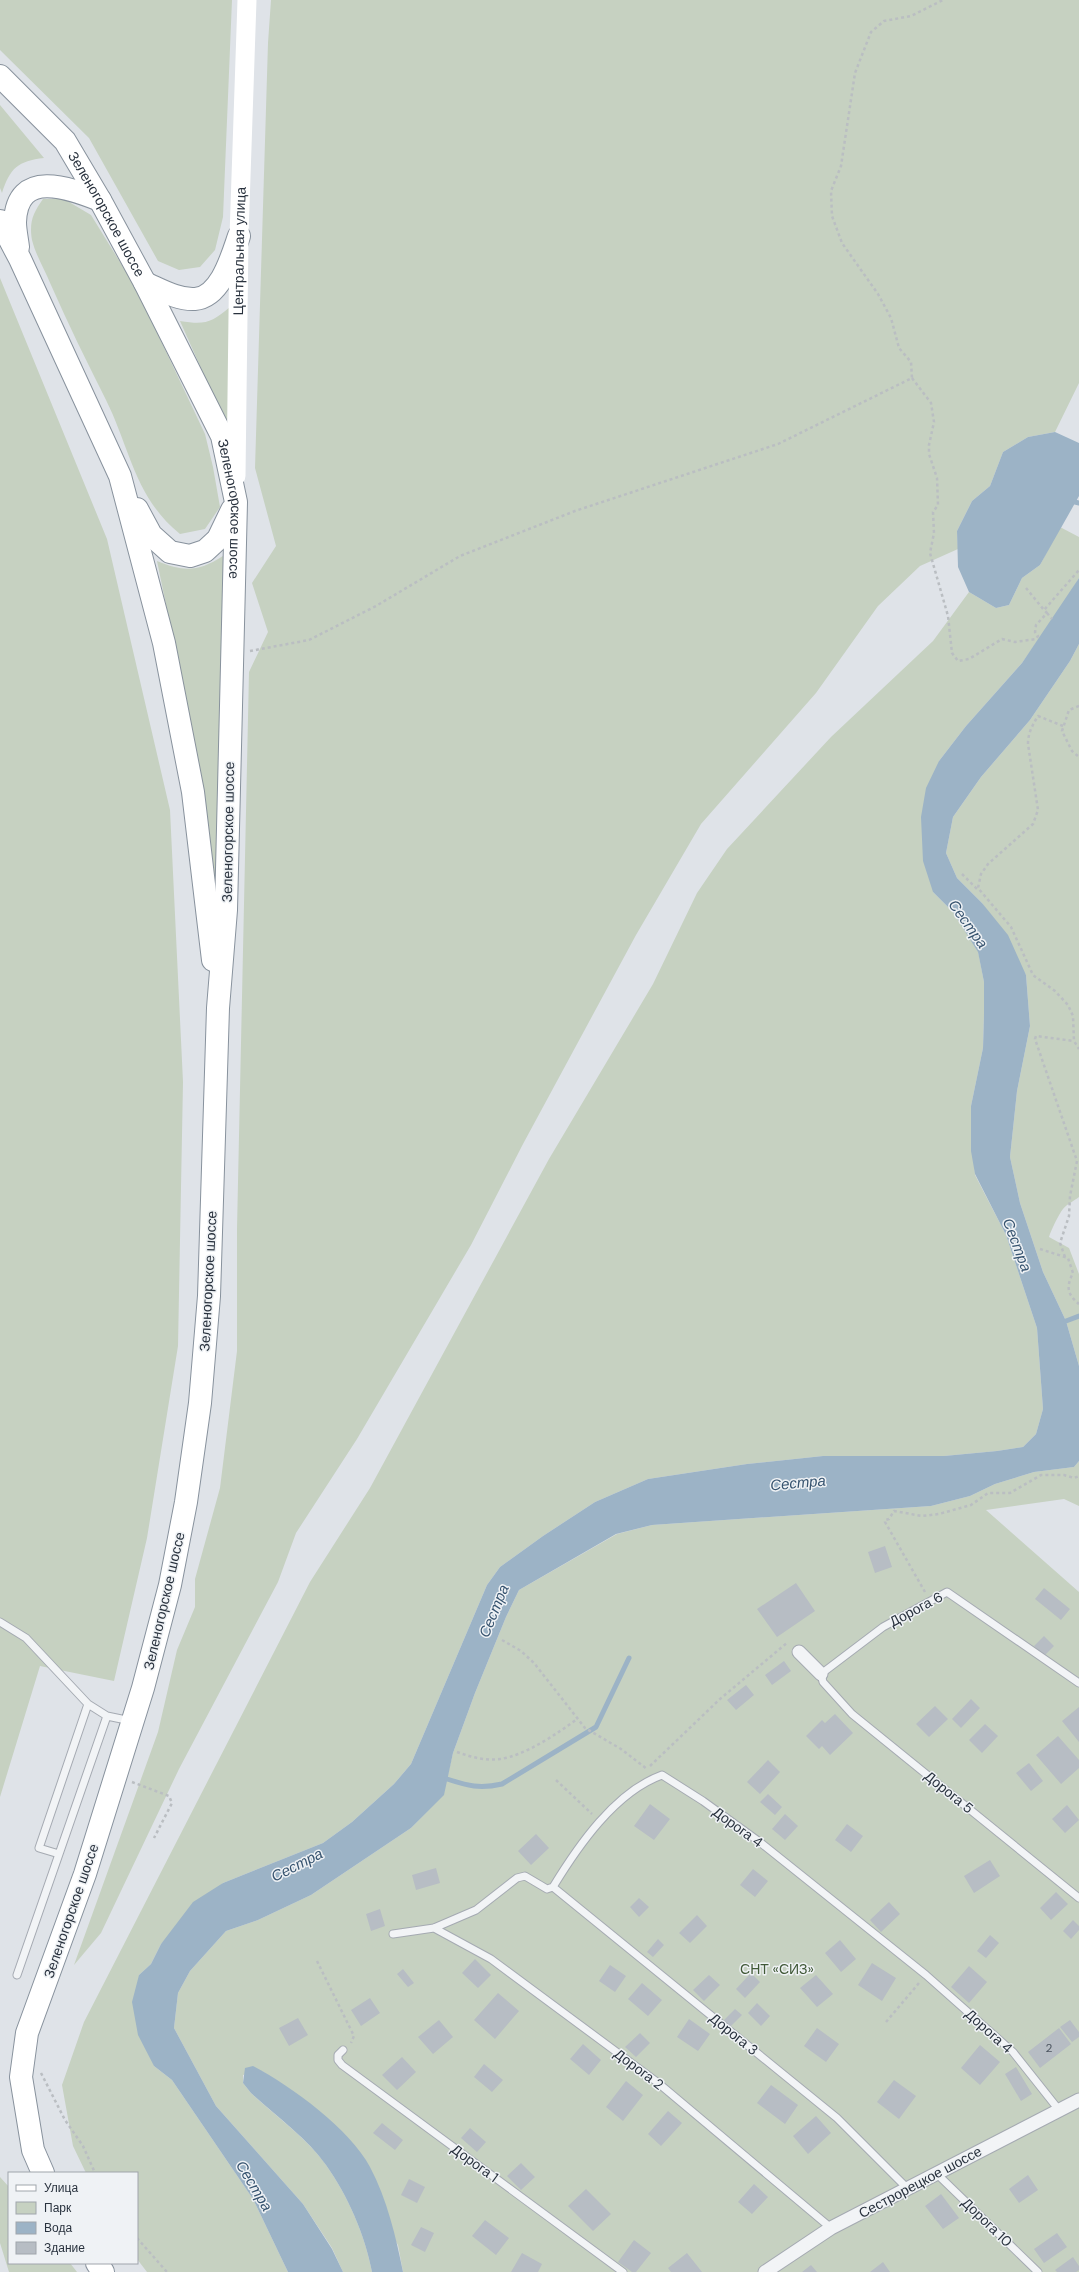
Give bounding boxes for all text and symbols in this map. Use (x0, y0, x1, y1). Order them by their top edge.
street label: Зеленогорское шоссе (64, 148, 149, 280)
street label: Центральная улица (229, 186, 250, 316)
street label: Зеленогорское шоссе (214, 437, 246, 579)
street label: Зеленогорское шоссе (218, 761, 238, 903)
water label: Сестра (944, 896, 992, 952)
street label: Зеленогорское шоссе (195, 1210, 221, 1352)
water label: Сестра (998, 1215, 1036, 1275)
water label: Сестра (769, 1471, 827, 1495)
street label: Зеленогорское шоссе (139, 1530, 189, 1672)
water label: Сестра (474, 1582, 514, 1640)
street label: Дорога 6 (886, 1587, 946, 1631)
street label: Дорога 5 (921, 1767, 977, 1817)
street label: Дорога 4 (709, 1803, 767, 1852)
street label: Зеленогорское шоссе (40, 1841, 103, 1981)
water label: Сестра (268, 1843, 326, 1887)
park label: СНТ «СИЗ» (740, 1960, 814, 1978)
street label: Дорога 4 (961, 2005, 1017, 2057)
street label: Дорога 3 (706, 2009, 762, 2059)
house number: 2 (1046, 2040, 1053, 2056)
street label: Дорога 2 (611, 2045, 667, 2093)
street label: Дорога 1 (448, 2140, 502, 2186)
street label: Сестрорецкое шоссе (855, 2142, 985, 2222)
water label: Сестра (231, 2157, 277, 2215)
legend (8, 2172, 138, 2264)
text: Улица (44, 2180, 78, 2196)
street label: Дорога 10 (958, 2194, 1016, 2250)
text: Парк (44, 2200, 72, 2216)
text: Вода (44, 2220, 72, 2236)
text: Здание (44, 2240, 85, 2256)

